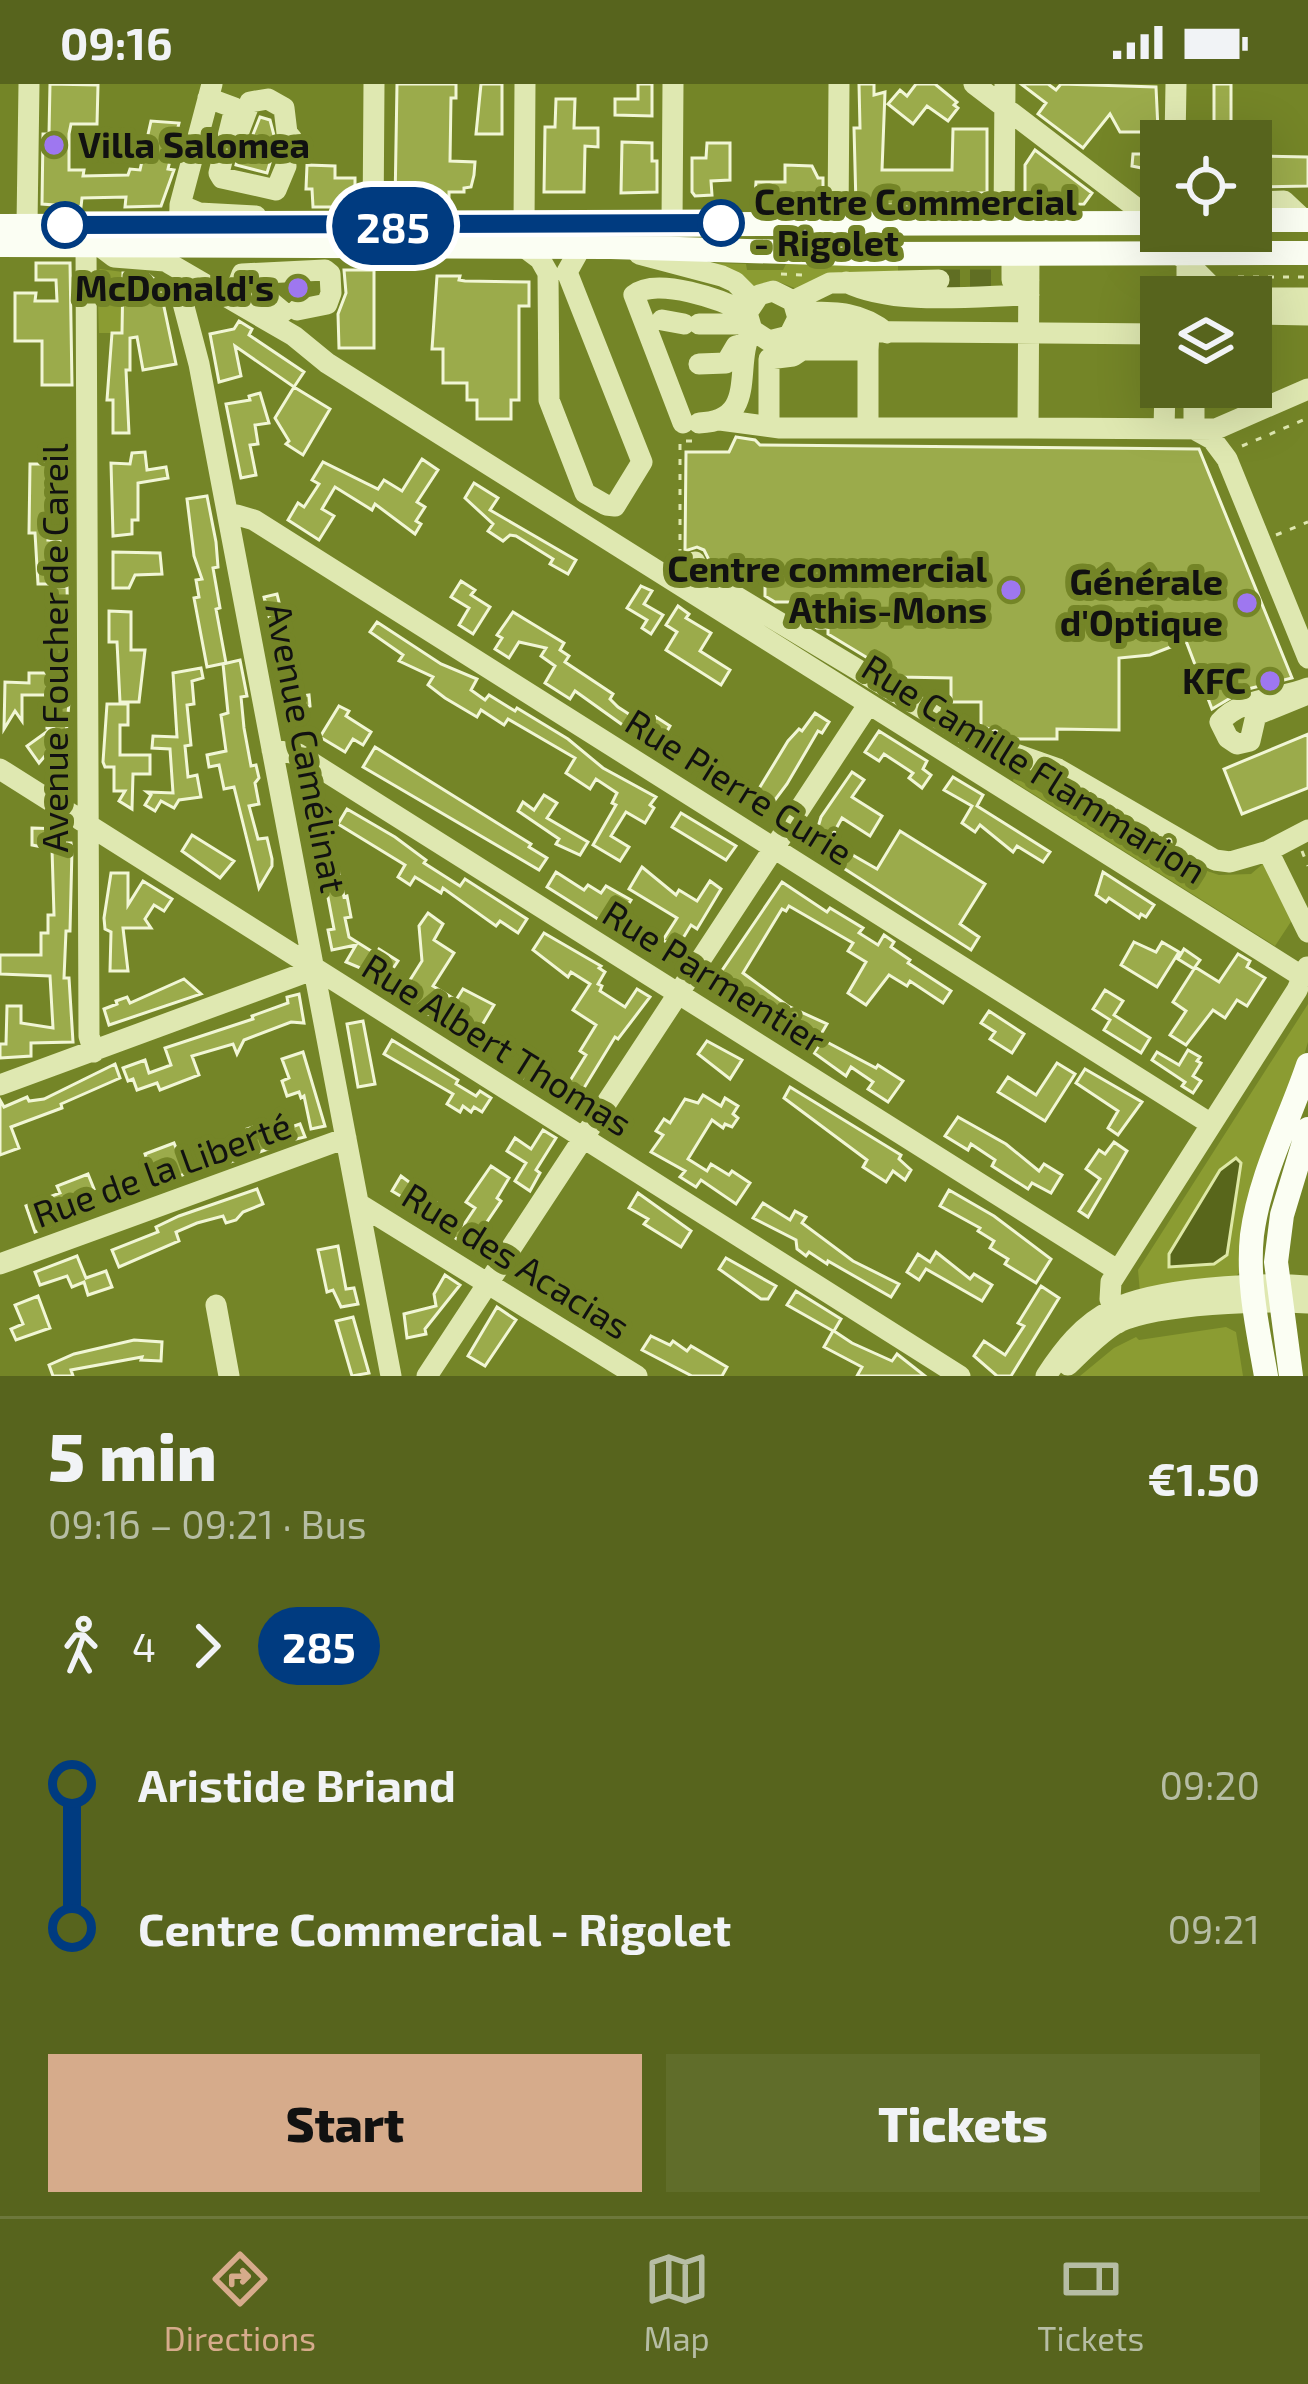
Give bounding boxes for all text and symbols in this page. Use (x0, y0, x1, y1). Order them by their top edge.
text: 09:16 (60, 15, 173, 69)
map controls (1140, 120, 1272, 408)
button: locate (1140, 120, 1272, 252)
place label: Villa Salomea (78, 122, 310, 165)
marker: Villa Salomea (41, 132, 67, 158)
place label: Centre Commercial - Rigolet (754, 179, 1077, 263)
line badge: 285 (324, 187, 462, 265)
text: 285 (356, 201, 430, 251)
marker: Centre Commercial - Rigolet (699, 201, 743, 245)
unlabelled marker (43, 203, 87, 247)
place label: McDonald's (75, 265, 274, 308)
marker: McDonald's (285, 275, 311, 301)
button: layers (1140, 276, 1272, 408)
street label: Avenue Foucher de Careil (32, 443, 75, 853)
place label: Centre commercial Athis-Mons (667, 546, 987, 630)
place label: Générale d'Optique (1060, 559, 1223, 643)
marker: Centre commercial Athis-Mons (998, 577, 1024, 603)
marker: Générale d'Optique (1234, 590, 1260, 616)
street label: Avenue Camélinat (258, 599, 357, 896)
street label: Rue Camille Flammarion (855, 644, 1215, 891)
place label: KFC (1182, 658, 1246, 701)
marker: KFC (1257, 668, 1283, 694)
street label: Rue Pierre Curie (619, 699, 861, 873)
street label: Rue Parmentier (596, 890, 834, 1061)
street label: Rue Albert Thomas (355, 944, 640, 1144)
street label: Rue de la Liberté (27, 1102, 296, 1235)
street label: Rue des Acacias (395, 1173, 638, 1347)
text: 5 min (48, 1415, 217, 1494)
text: €1.50 (1147, 1451, 1260, 1505)
text: 09:16 – 09:21 · Bus (48, 1500, 367, 1547)
icon: walk (48, 1613, 114, 1679)
icon: forward (174, 1613, 240, 1679)
text: 285 (282, 1621, 356, 1671)
text: 4 (132, 1623, 156, 1670)
text: Aristide Briand (138, 1757, 456, 1811)
text: 09:20 (1160, 1761, 1260, 1808)
text: Centre Commercial - Rigolet (138, 1901, 731, 1955)
text: 09:21 (1168, 1905, 1260, 1952)
button: Start (48, 2054, 642, 2192)
button: Tickets (666, 2054, 1260, 2192)
tab: Directions (164, 2246, 316, 2358)
tab: Map (644, 2246, 710, 2358)
tab: Tickets (1037, 2246, 1144, 2358)

